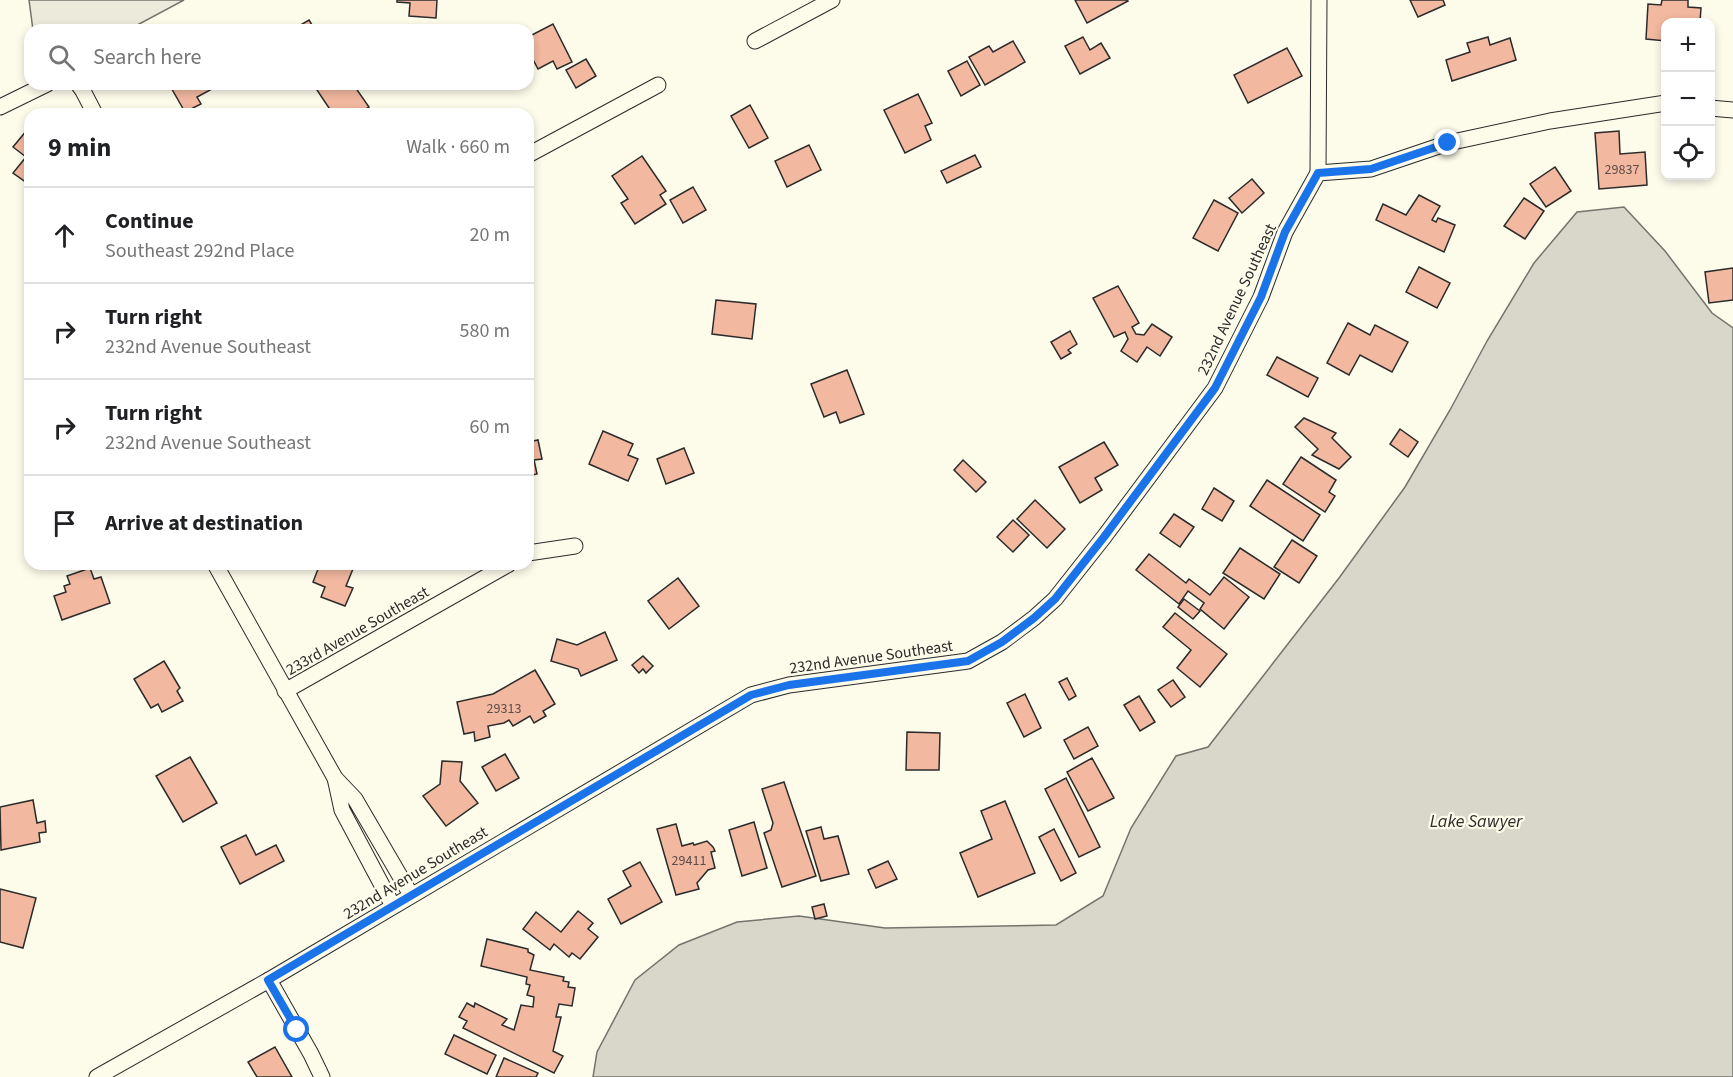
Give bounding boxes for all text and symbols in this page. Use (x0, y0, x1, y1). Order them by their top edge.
map controls (1661, 18, 1715, 180)
button: + (1661, 18, 1715, 72)
search box (24, 24, 534, 90)
icon: search (45, 41, 78, 74)
text: Search here (93, 41, 201, 73)
button: − (1661, 72, 1715, 126)
button: locate (1661, 126, 1715, 180)
text: 9 min (48, 129, 111, 166)
route end (1434, 129, 1460, 155)
text: Walk · 660 m (406, 133, 510, 161)
house number: 29837 (1605, 160, 1639, 180)
text: Continue (105, 205, 194, 237)
icon: ahead (48, 219, 81, 252)
street label: 232nd Avenue Southeast (1192, 220, 1282, 379)
text: 20 m (470, 221, 510, 249)
text: Southeast 292nd Place (105, 237, 294, 265)
text: Turn right (105, 301, 202, 333)
icon: right (48, 315, 81, 348)
text: 580 m (460, 317, 510, 345)
text: 232nd Avenue Southeast (105, 333, 311, 361)
text: Turn right (105, 397, 202, 429)
icon: right (48, 411, 81, 444)
text: 60 m (470, 413, 510, 441)
text: 232nd Avenue Southeast (105, 429, 311, 457)
icon: arrive (48, 507, 81, 540)
text: Arrive at destination (105, 507, 303, 539)
street label: 233rd Avenue Southeast (282, 581, 433, 681)
street label: 232nd Avenue Southeast (788, 635, 955, 679)
house number: 29313 (487, 699, 521, 719)
water label: Lake Sawyer (1430, 809, 1523, 834)
street label: 232nd Avenue Southeast (339, 821, 492, 925)
house number: 29411 (672, 851, 706, 871)
route start (283, 1016, 309, 1042)

